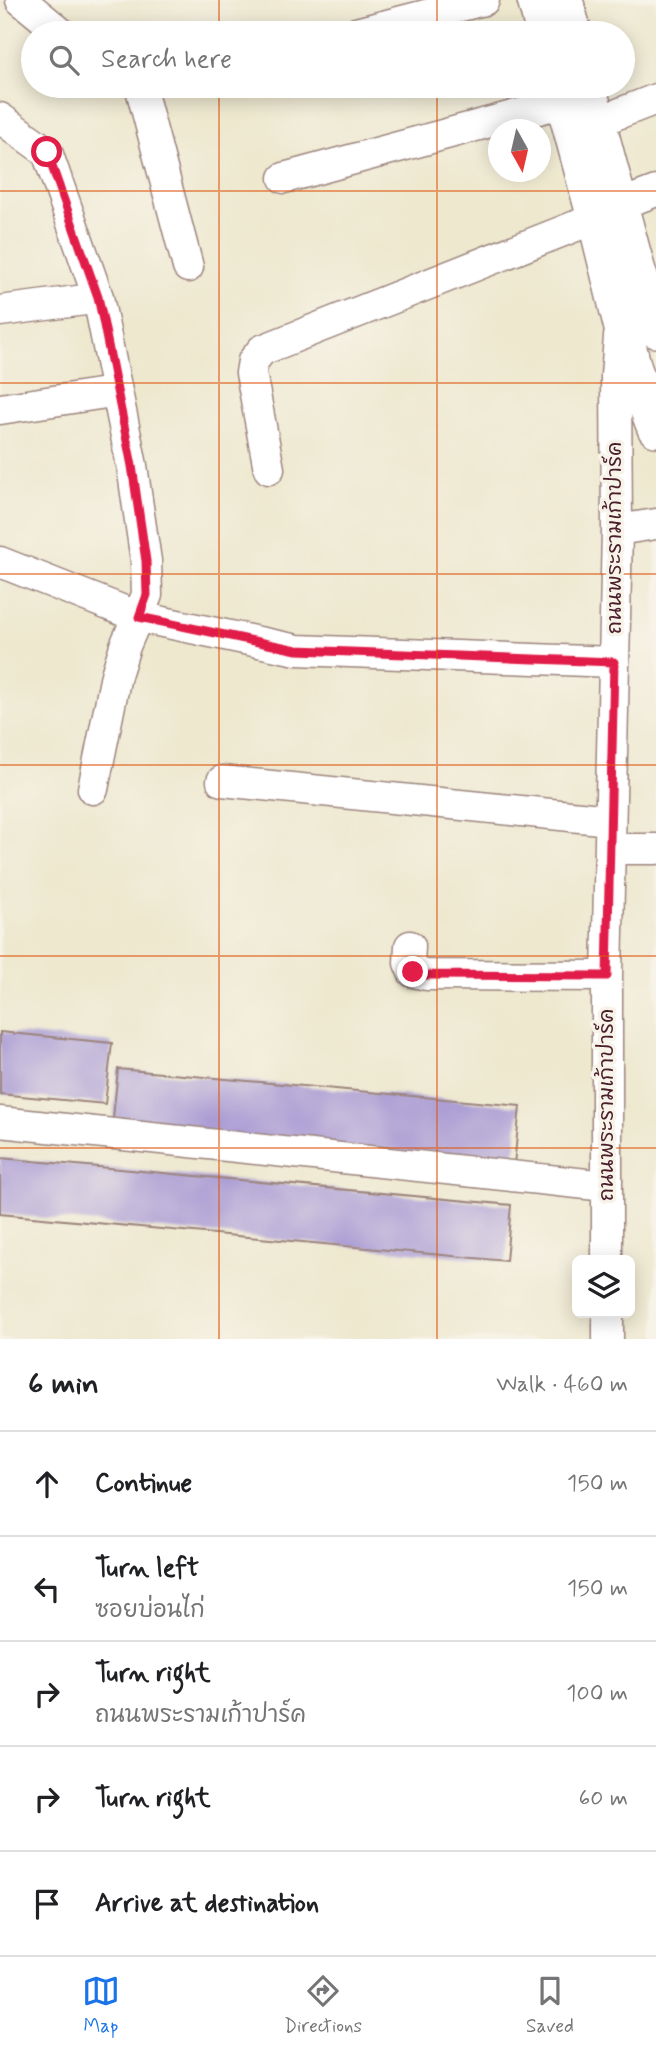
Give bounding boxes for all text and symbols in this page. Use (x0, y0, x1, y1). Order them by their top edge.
search box (21, 21, 635, 98)
icon: search (45, 41, 83, 79)
text: Search here (101, 43, 232, 77)
north arrow (488, 119, 551, 182)
route start (31, 136, 62, 167)
street label: ถนนพระรามเก้าปาร์ค (601, 442, 629, 634)
route end (397, 956, 428, 987)
street label: ถนนพระรามเก้าปาร์ค (593, 1009, 621, 1201)
map controls (572, 1255, 635, 1318)
button: layers (572, 1255, 635, 1318)
text: 6 min (28, 1365, 99, 1404)
text: Walk · 460 m (496, 1370, 628, 1400)
icon: ahead (28, 1465, 66, 1503)
text: Continue (95, 1467, 192, 1501)
text: 150 m (567, 1469, 628, 1499)
text: Turn left (95, 1552, 199, 1586)
icon: left (28, 1570, 66, 1608)
text: 150 m (567, 1574, 628, 1604)
text: ซอยบ่อนไก่ (95, 1596, 205, 1626)
text: Turn right (95, 1657, 211, 1691)
icon: right (28, 1675, 66, 1713)
text: 100 m (566, 1679, 628, 1709)
text: ถนนพระรามเก้าปาร์ค (95, 1701, 306, 1731)
icon: right (28, 1780, 66, 1818)
text: Turn right (95, 1782, 211, 1816)
text: 60 m (579, 1784, 628, 1814)
icon: arrive (28, 1885, 66, 1923)
text: Arrive at destination (95, 1887, 319, 1921)
tab: Map (82, 1972, 120, 2039)
tab: Directions (284, 1972, 362, 2039)
tab: Saved (526, 1972, 574, 2039)

